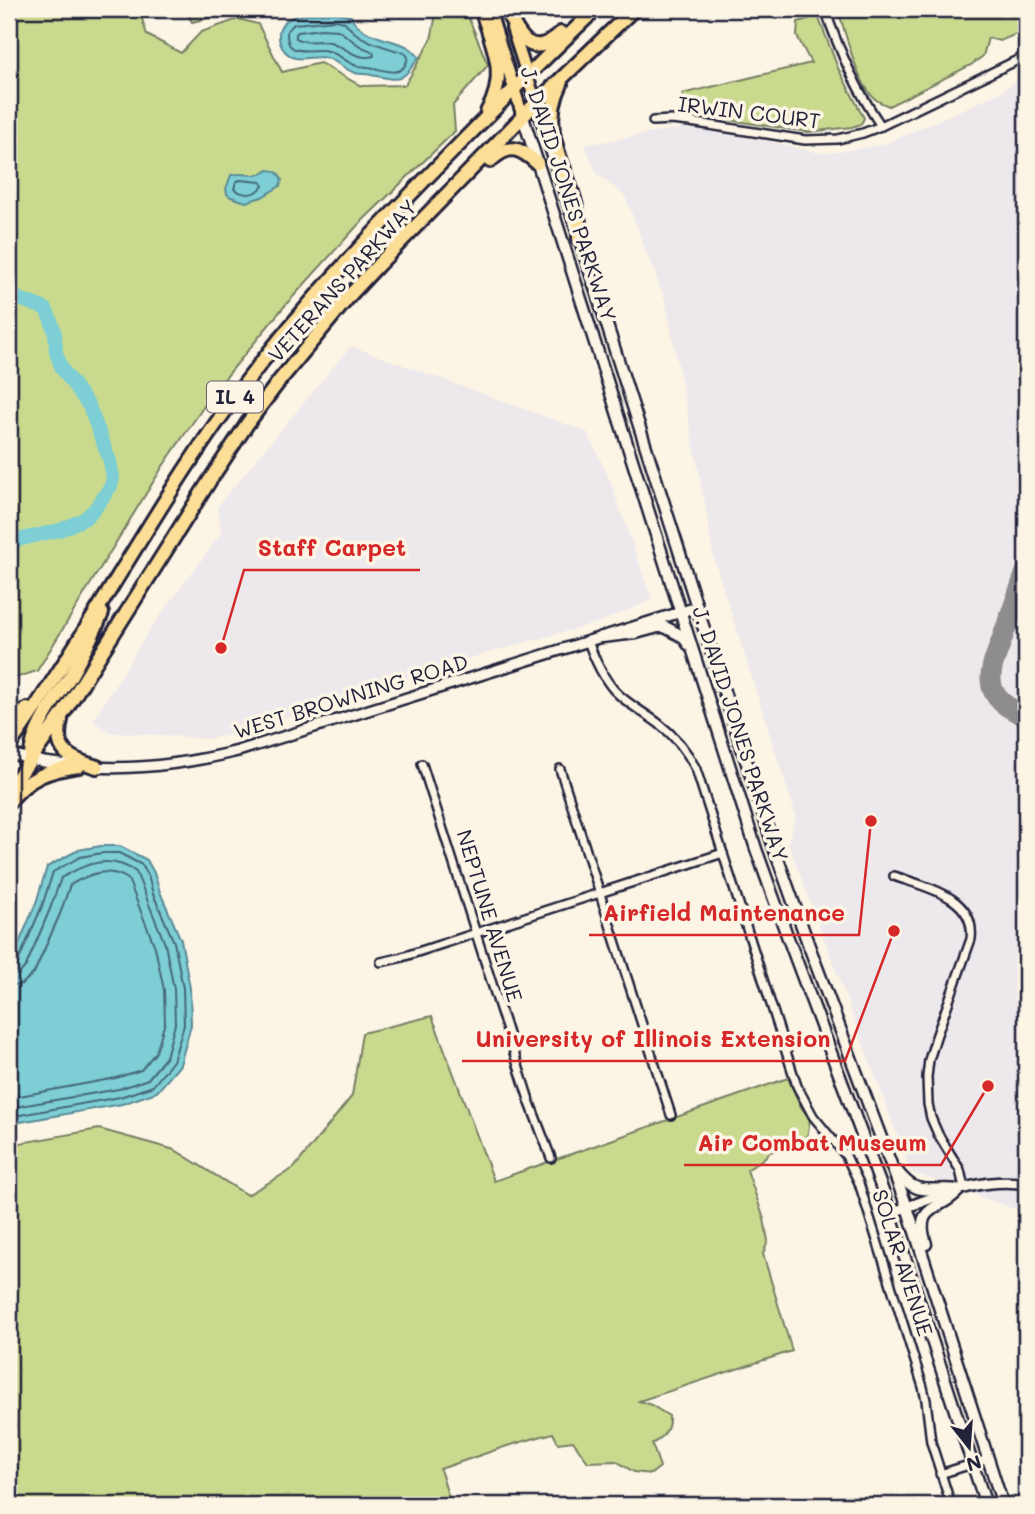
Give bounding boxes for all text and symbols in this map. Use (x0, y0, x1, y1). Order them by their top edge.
street label: J. DAVID JONES PARKWAY (515, 62, 624, 325)
street label: IRWIN COURT (676, 89, 822, 134)
street label: VETERANS PARKWAY (262, 193, 422, 367)
road number: IL 4 (207, 382, 263, 412)
callout: Staff Carpet (244, 526, 420, 570)
text: Staff Carpet (258, 532, 406, 562)
street label: J. DAVID JONES PARKWAY (687, 602, 796, 865)
street label: WEST BROWNING ROAD (230, 647, 471, 744)
street label: NEPTUNE AVENUE (451, 826, 529, 1005)
callout: Airfield Maintenance (589, 891, 859, 935)
text: Airfield Maintenance (603, 897, 845, 927)
callout: University of Illinois Extension (462, 1017, 845, 1061)
text: University of Illinois Extension (476, 1023, 830, 1053)
callout: Air Combat Museum (684, 1121, 941, 1165)
text: Air Combat Museum (697, 1127, 927, 1157)
street label: SOLAR AVENUE (867, 1186, 940, 1339)
north arrow (934, 1412, 1004, 1482)
text: N (964, 1450, 985, 1478)

